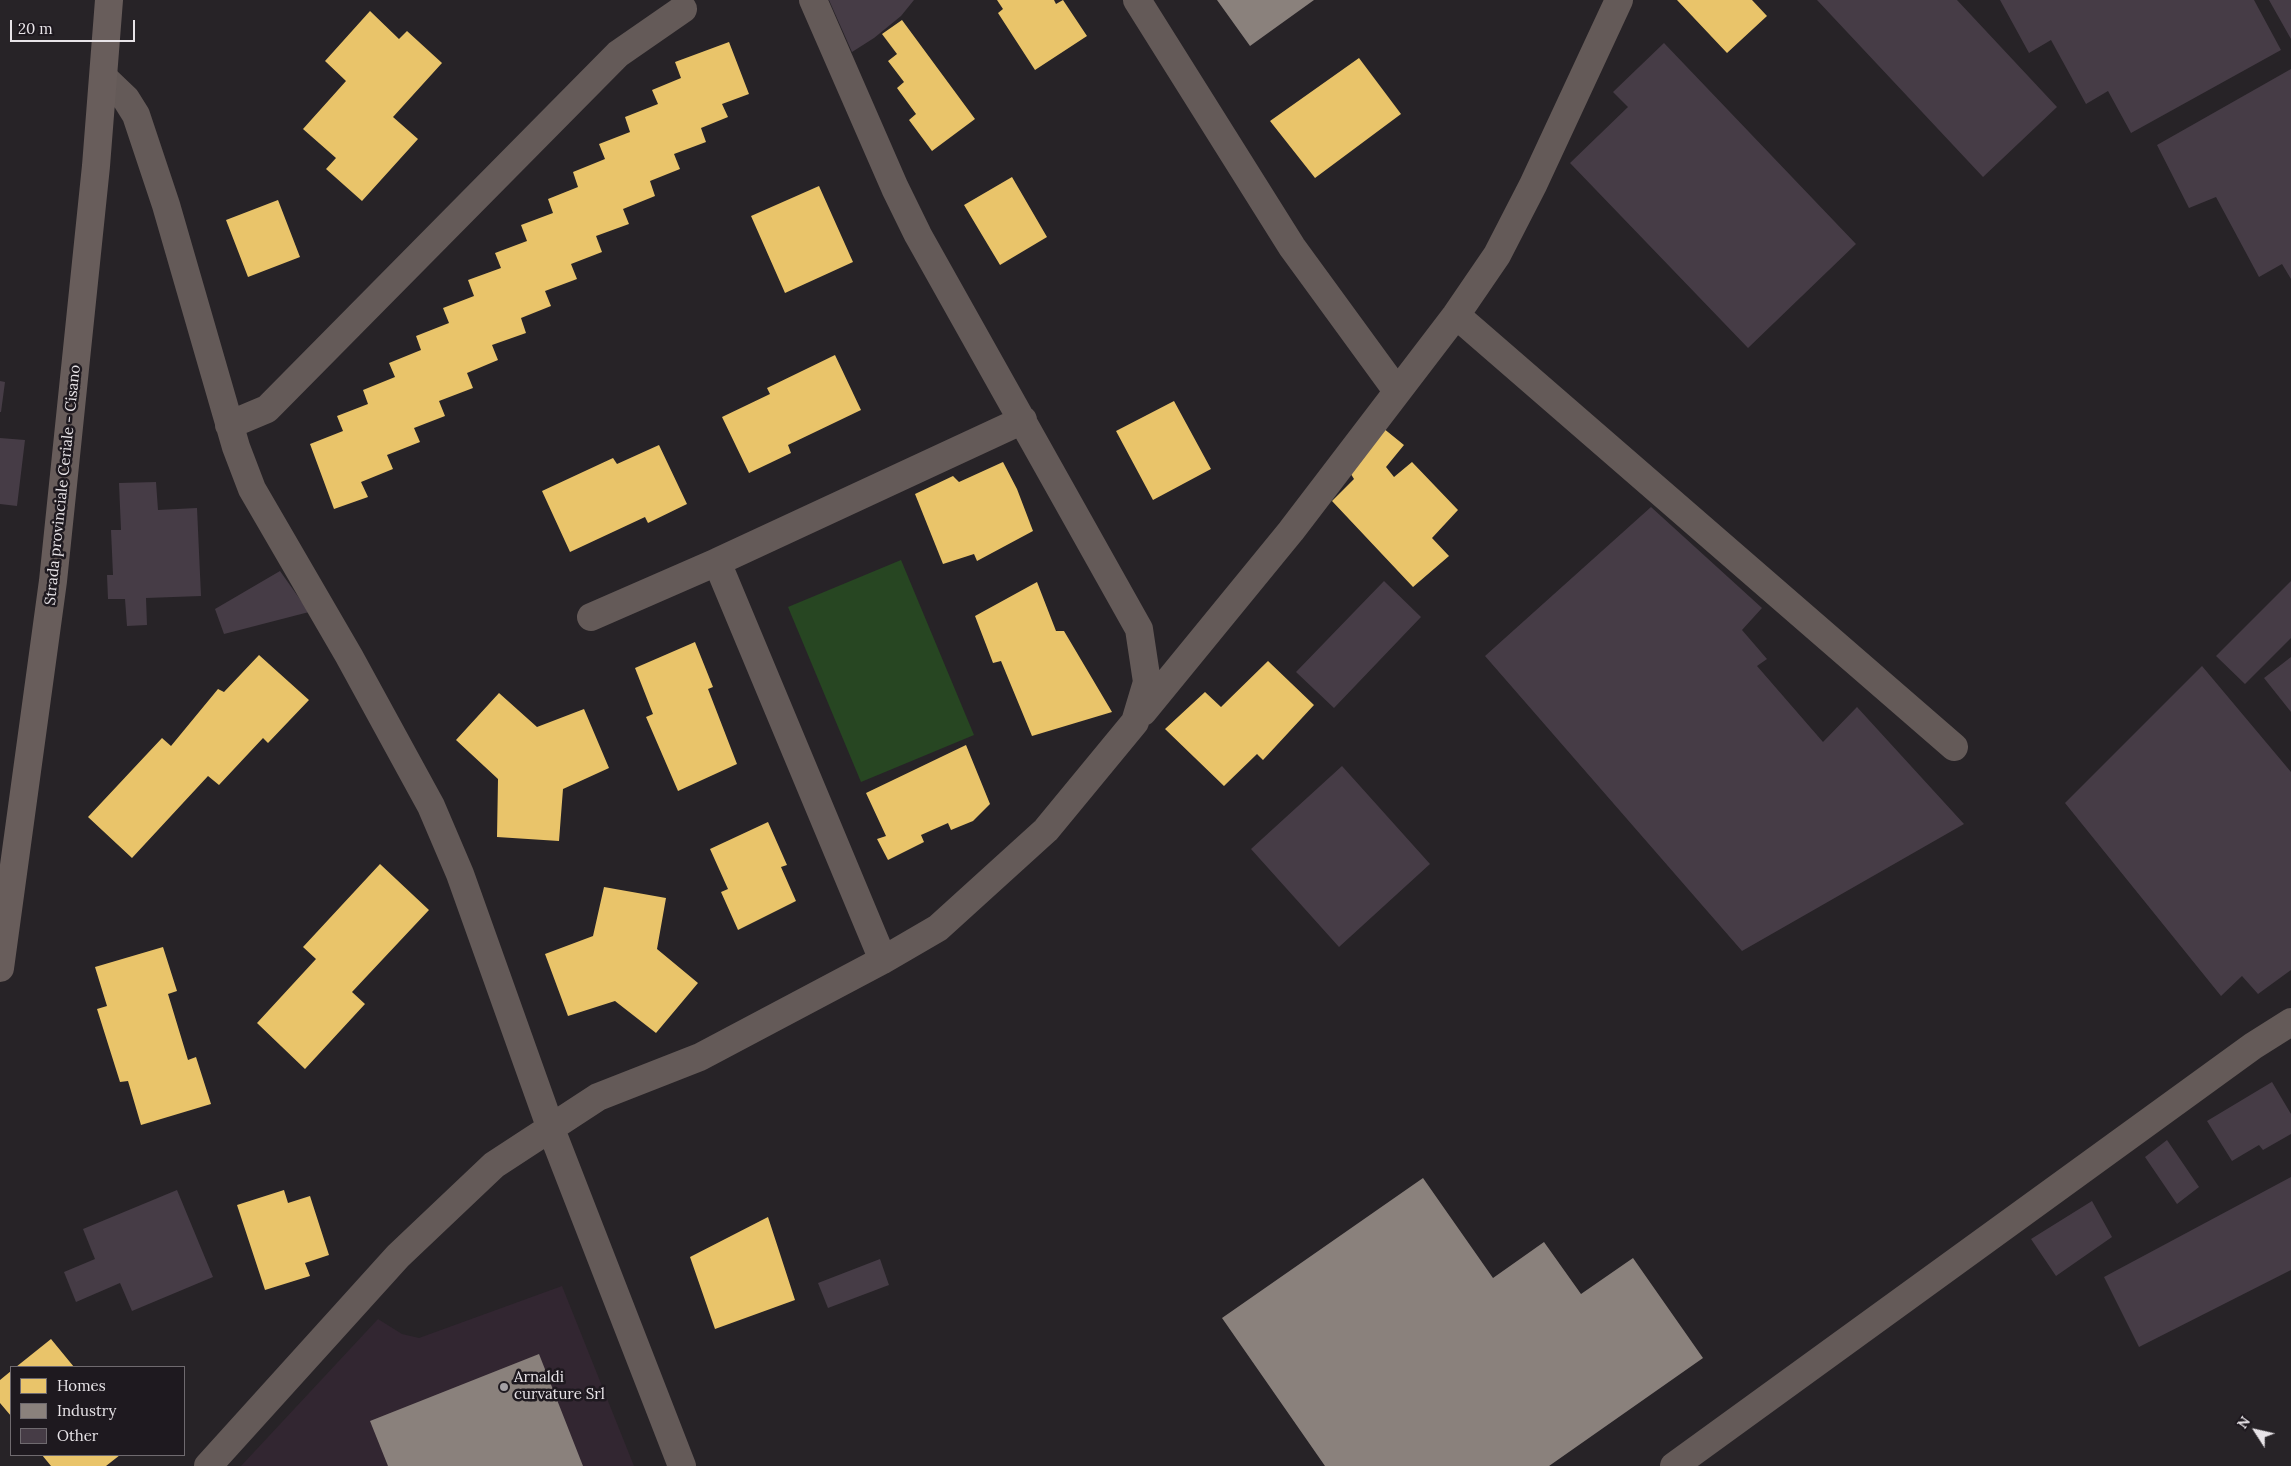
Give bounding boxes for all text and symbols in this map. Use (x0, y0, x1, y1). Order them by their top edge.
scale bar (12, 10, 138, 42)
text: 20 m (18, 19, 53, 38)
street label: Strada provinciale Ceriale - Cisano (41, 364, 85, 606)
legend (10, 1366, 185, 1456)
place label: Arnaldi curvature Srl (514, 1369, 605, 1404)
text: Homes (57, 1376, 106, 1395)
marker: Arnaldi curvature Srl (498, 1381, 510, 1393)
text: Industry (57, 1401, 116, 1420)
north arrow (2231, 1406, 2281, 1456)
text: N (2233, 1413, 2254, 1432)
text: Other (57, 1426, 98, 1445)

